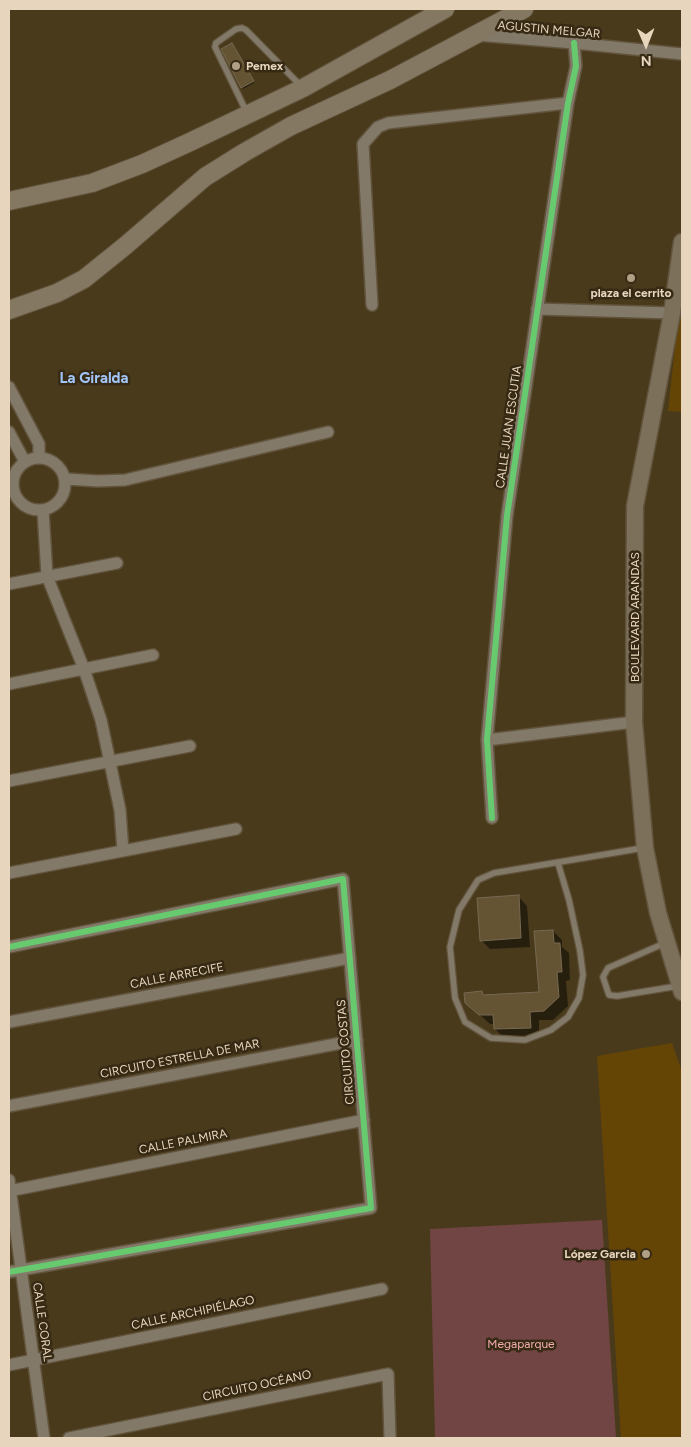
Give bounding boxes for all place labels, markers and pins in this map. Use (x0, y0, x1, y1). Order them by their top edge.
place label: Pemex (246, 59, 283, 73)
marker: Pemex (230, 60, 242, 72)
marker: plaza el cerrito (625, 272, 637, 284)
place label: plaza el cerrito (590, 286, 672, 300)
place label: López Garcia (564, 1247, 636, 1261)
marker: López Garcia (640, 1248, 652, 1260)

